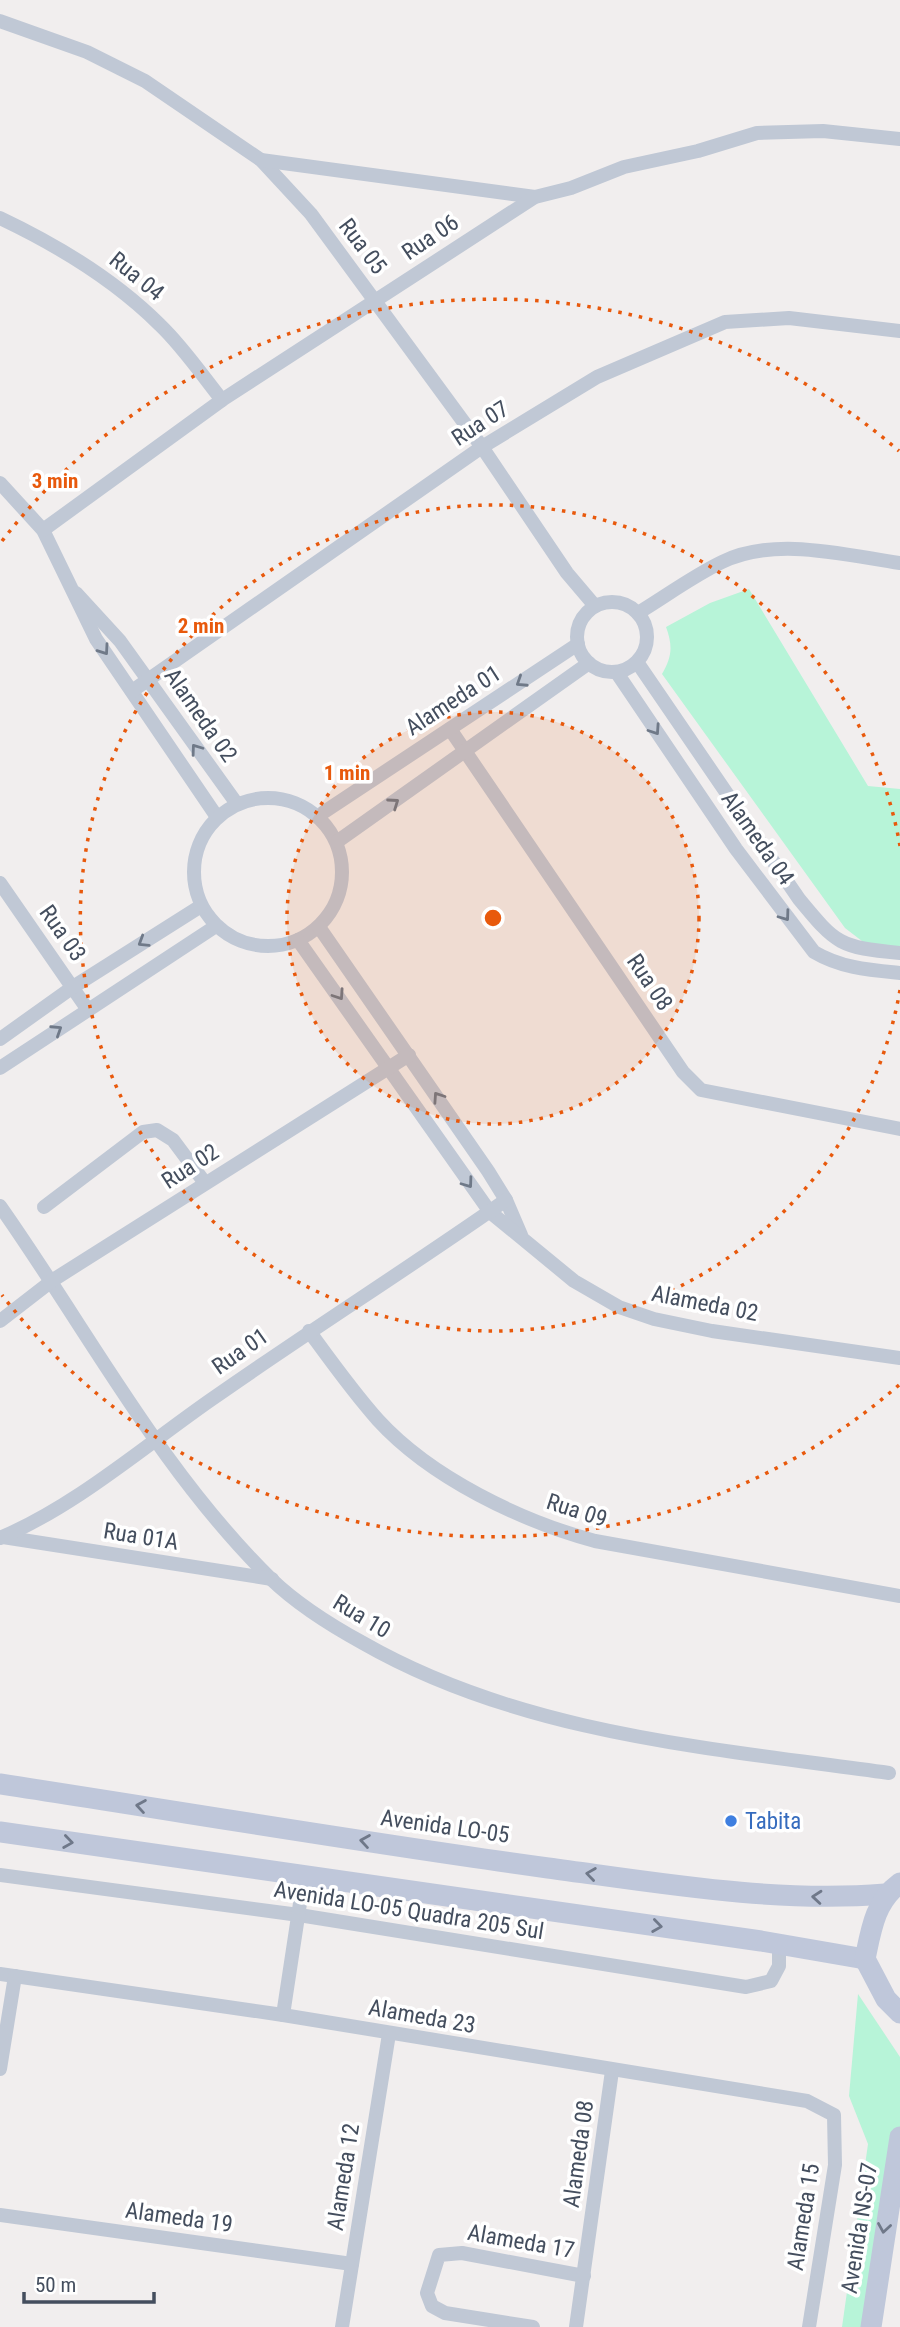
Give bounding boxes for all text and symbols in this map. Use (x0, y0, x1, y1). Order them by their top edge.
street label: Rua 06 (397, 209, 464, 266)
street label: Rua 05 (333, 213, 392, 279)
street label: Rua 04 (104, 246, 169, 306)
street label: Rua 07 (447, 395, 514, 452)
text: 3 min (32, 469, 78, 493)
text: 2 min (178, 614, 224, 638)
one-way arrow (95, 642, 108, 655)
street label: Alameda 01 (401, 660, 506, 741)
street label: Alameda 02 (159, 663, 243, 767)
one-way arrow (515, 674, 528, 687)
one-way arrow (647, 722, 660, 735)
one-way arrow (192, 744, 205, 757)
text: 1 min (324, 761, 370, 785)
street label: Alameda 04 (716, 786, 800, 890)
one-way arrow (386, 798, 399, 811)
street label: Rua 03 (34, 900, 92, 967)
centre of rings (481, 906, 505, 930)
one-way arrow (777, 908, 789, 921)
one-way arrow (138, 934, 151, 947)
street label: Rua 08 (621, 949, 678, 1016)
one-way arrow (331, 987, 343, 1000)
one-way arrow (49, 1026, 62, 1038)
one-way arrow (434, 1092, 446, 1105)
street label: Rua 02 (157, 1138, 224, 1195)
one-way arrow (460, 1175, 472, 1187)
street label: Alameda 02 (649, 1280, 761, 1327)
street label: Rua 01 (207, 1322, 274, 1380)
street label: Rua 09 (543, 1488, 611, 1533)
street label: Rua 01A (101, 1517, 180, 1556)
street label: Rua 10 (328, 1589, 395, 1644)
one-way arrow (135, 1799, 147, 1814)
street label: Avenida LO-05 (379, 1804, 511, 1849)
place label: Tabita (745, 1808, 801, 1835)
marker: Tabita (723, 1813, 739, 1829)
one-way arrow (62, 1834, 73, 1849)
one-way arrow (360, 1834, 371, 1849)
one-way arrow (585, 1866, 596, 1881)
street label: Avenida LO-05 Quadra 205 Sul (272, 1876, 546, 1945)
one-way arrow (811, 1890, 822, 1905)
one-way arrow (651, 1919, 662, 1934)
street label: Alameda 23 (366, 1994, 477, 2039)
street label: Alameda 08 (558, 2099, 599, 2209)
street label: Alameda 12 (322, 2122, 365, 2233)
street label: Avenida NS-07 (836, 2161, 883, 2295)
street label: Alameda 15 (782, 2162, 825, 2273)
street label: Alameda 19 (124, 2197, 234, 2238)
street label: Alameda 17 (465, 2219, 576, 2264)
one-way arrow (877, 2222, 892, 2234)
scale bar (24, 2260, 154, 2304)
text: 50 m (35, 2273, 76, 2297)

